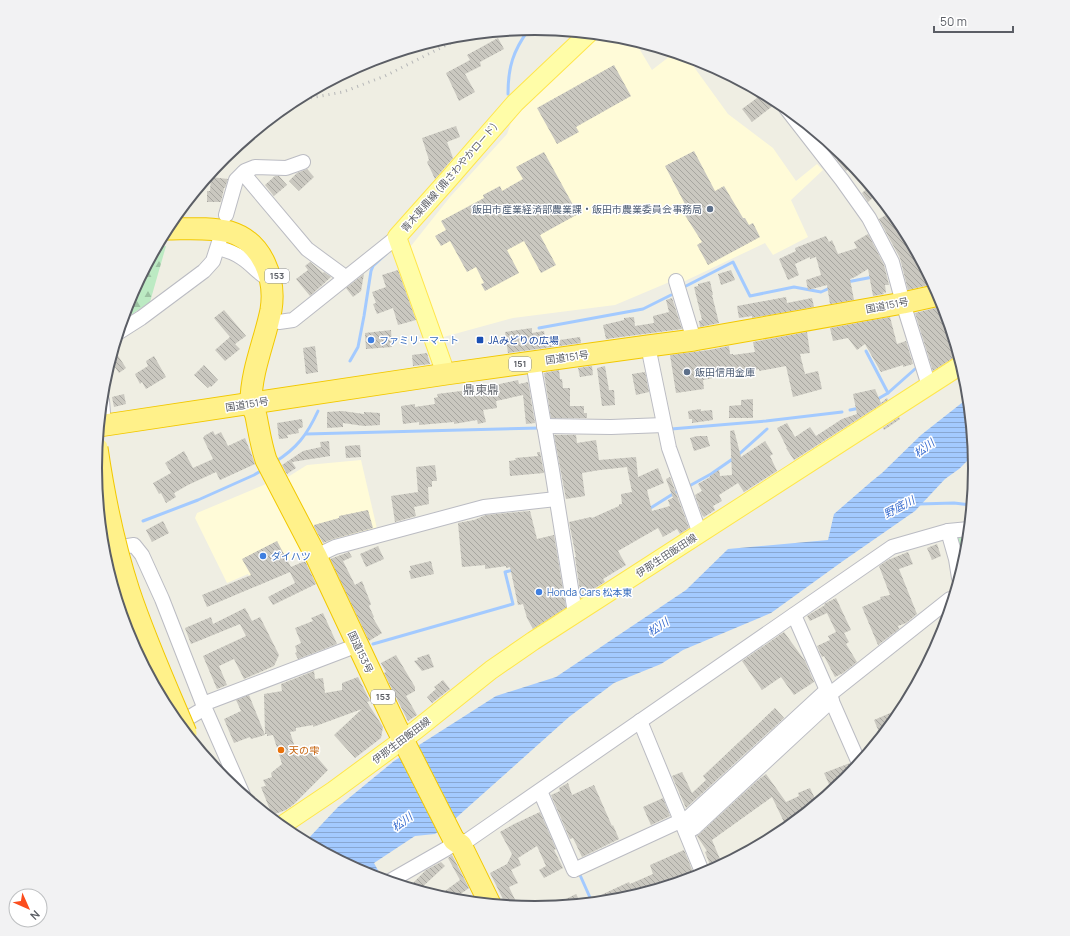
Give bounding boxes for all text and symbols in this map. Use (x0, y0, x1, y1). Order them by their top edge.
scale bar (934, 8, 1013, 34)
text: 50 m (940, 13, 967, 30)
street label: 青木東鼎線 (鼎さわやかロード) (398, 119, 500, 235)
place label: 飯田市産業経済部農業課・飯田市農業委員会事務局 (472, 202, 702, 216)
marker: 飯田市産業経済部農業課・飯田市農業委員会事務局 (705, 204, 715, 214)
road number: 153 (265, 269, 289, 283)
street label: 国道151号 (864, 294, 910, 316)
place label: ファミリーマート (379, 333, 459, 347)
place label: JAみどりの広場 (488, 333, 559, 347)
marker: ファミリーマート (366, 335, 376, 345)
marker: JAみどりの広場 (475, 335, 485, 345)
street label: 国道151号 (544, 347, 590, 367)
road number: 151 (509, 357, 531, 371)
place label: 飯田信用金庫 (695, 365, 755, 379)
marker: 飯田信用金庫 (682, 367, 692, 377)
district label: 鼎東鼎 (463, 381, 499, 398)
street label: 国道151号 (224, 394, 270, 414)
water label: 松川 (910, 434, 938, 460)
water label: 野底川 (881, 492, 918, 521)
street label: 伊那生田飯田線 (633, 530, 699, 580)
place label: ダイハツ (271, 549, 311, 563)
marker: ダイハツ (258, 551, 268, 561)
place label: Honda Cars 松本東 (547, 585, 633, 599)
marker: Honda Cars 松本東 (534, 587, 544, 597)
water label: 松川 (644, 614, 672, 639)
street label: 国道153号 (345, 629, 377, 675)
road number: 153 (371, 690, 395, 704)
street label: 伊那生田飯田線 (369, 713, 433, 767)
place label: 天の雫 (289, 743, 319, 757)
marker: 天の雫 (276, 745, 286, 755)
water label: 松川 (388, 808, 416, 834)
north arrow (8, 888, 48, 928)
text: N (27, 907, 44, 924)

